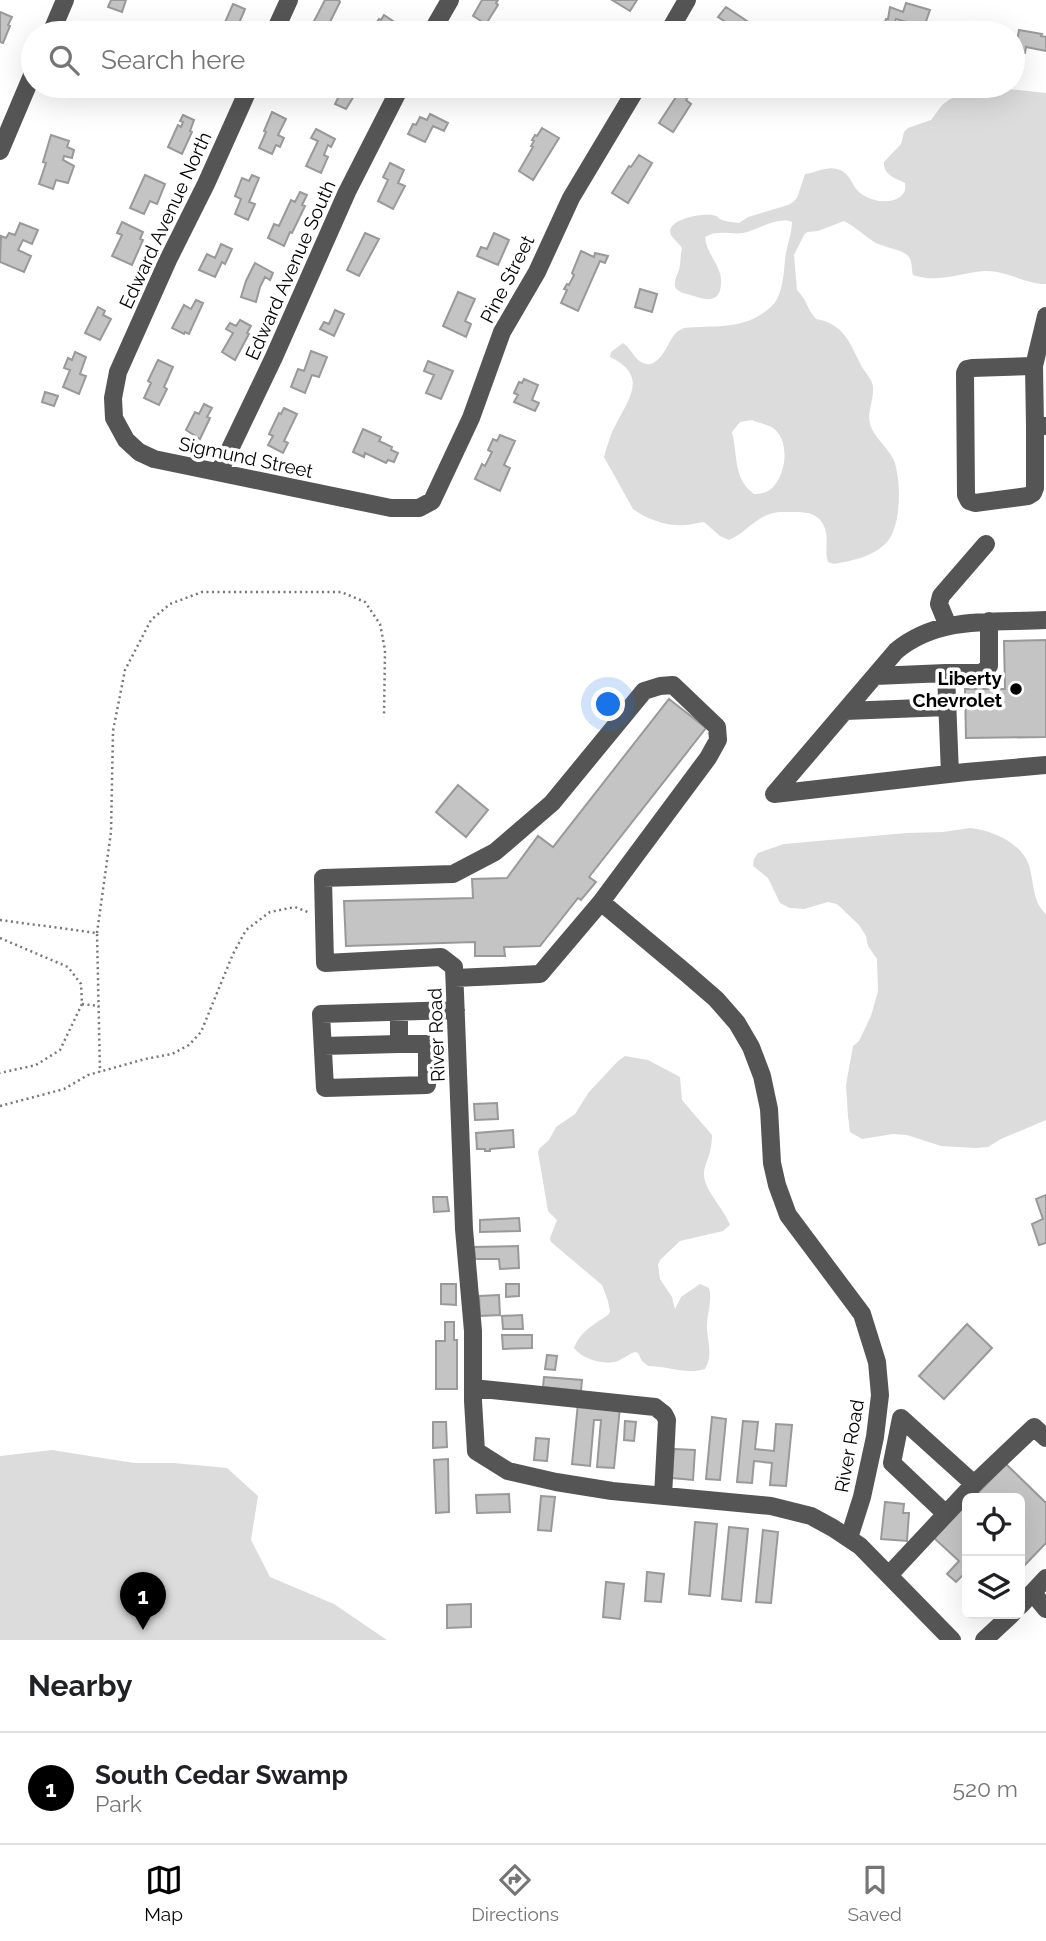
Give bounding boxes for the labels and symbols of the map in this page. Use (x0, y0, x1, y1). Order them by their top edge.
street label: Edward Avenue North (114, 128, 216, 312)
street label: Edward Avenue South (240, 177, 340, 363)
street label: Pine Street (475, 231, 539, 327)
street label: Sigmund Street (177, 432, 316, 482)
place label: Liberty Chevrolet (913, 667, 1003, 711)
marker: Liberty Chevrolet (1008, 681, 1024, 697)
your location (591, 687, 625, 721)
street label: River Road (423, 988, 449, 1082)
street label: River Road (830, 1398, 868, 1494)
pin: 1 (120, 1572, 166, 1630)

